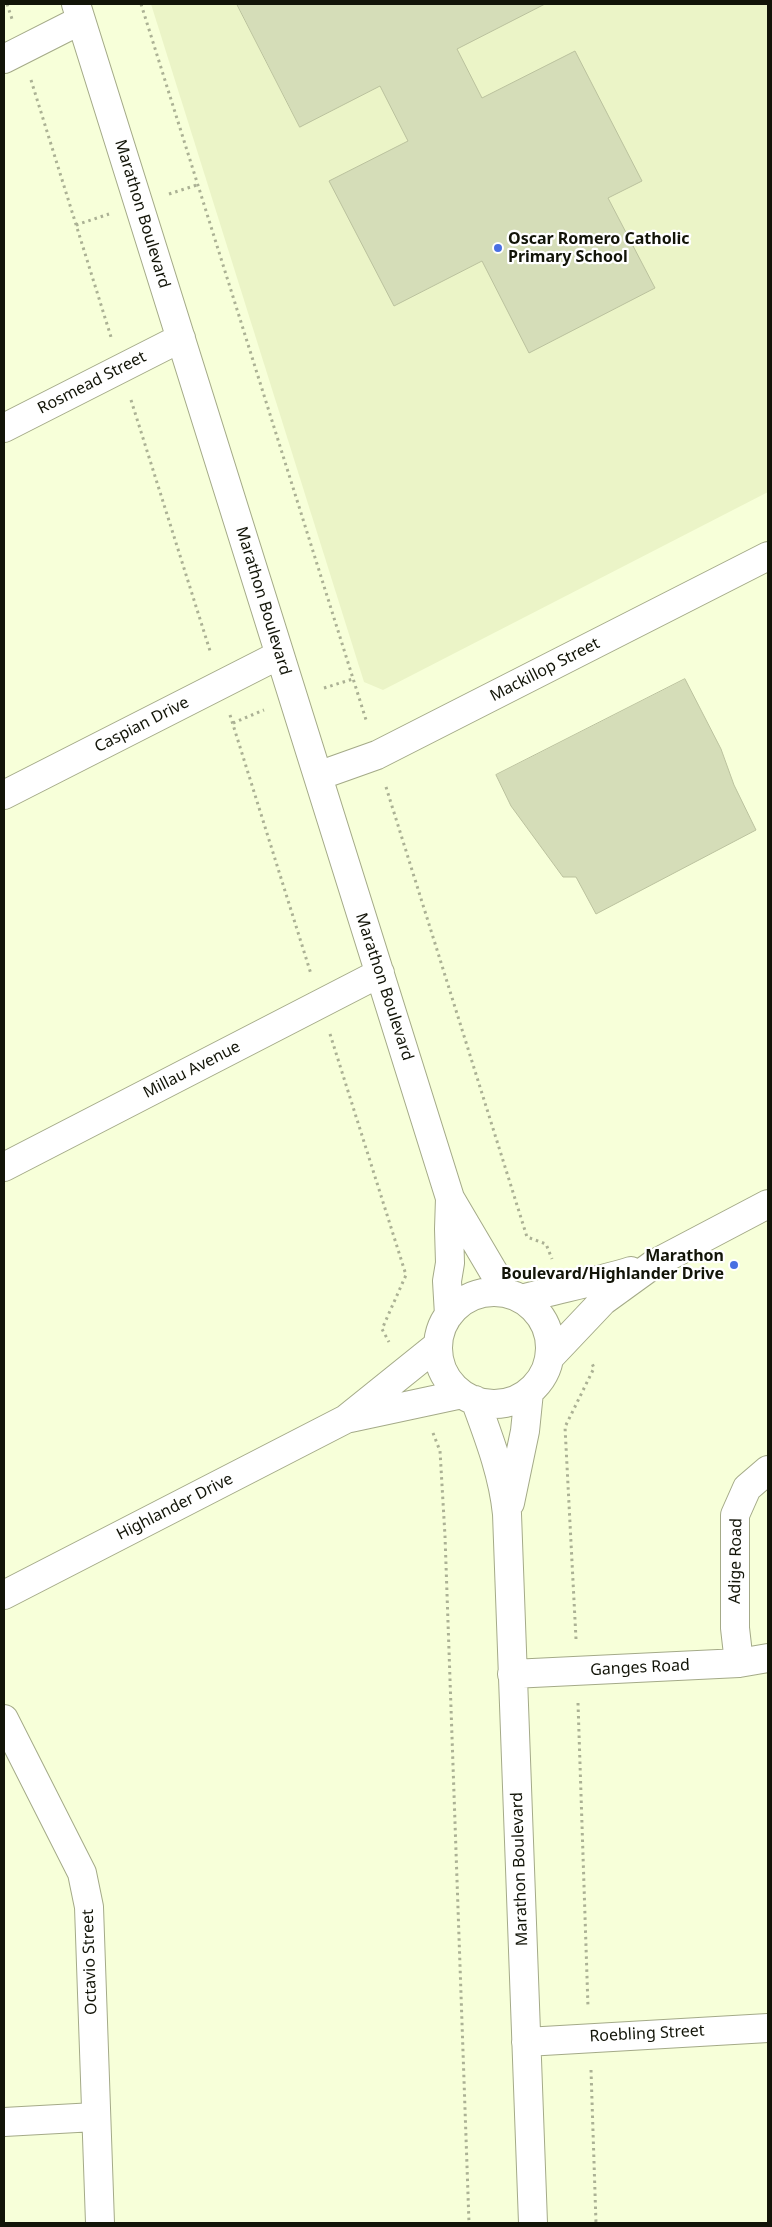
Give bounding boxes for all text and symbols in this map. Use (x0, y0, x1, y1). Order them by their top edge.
street label: Marathon Boulevard (110, 137, 174, 291)
place label: Oscar Romero Catholic Primary School (508, 229, 689, 267)
marker: Oscar Romero Catholic Primary School (492, 242, 504, 254)
street label: Rosmead Street (35, 347, 149, 419)
street label: Marathon Boulevard (231, 524, 295, 678)
street label: Mackillop Street (487, 634, 603, 706)
street label: Caspian Drive (92, 693, 192, 757)
street label: Marathon Boulevard (351, 911, 417, 1063)
street label: Millau Avenue (140, 1037, 244, 1103)
place label: Marathon Boulevard/Highlander Drive (501, 1246, 724, 1284)
marker: Marathon Boulevard/Highlander Drive (728, 1259, 740, 1271)
street label: Highlander Drive (114, 1469, 236, 1545)
street label: Adige Road (726, 1518, 746, 1604)
street label: Ganges Road (590, 1656, 690, 1680)
street label: Marathon Boulevard (508, 1792, 532, 1946)
street label: Octavio Street (79, 1909, 101, 2015)
street label: Roebling Street (589, 2021, 705, 2047)

